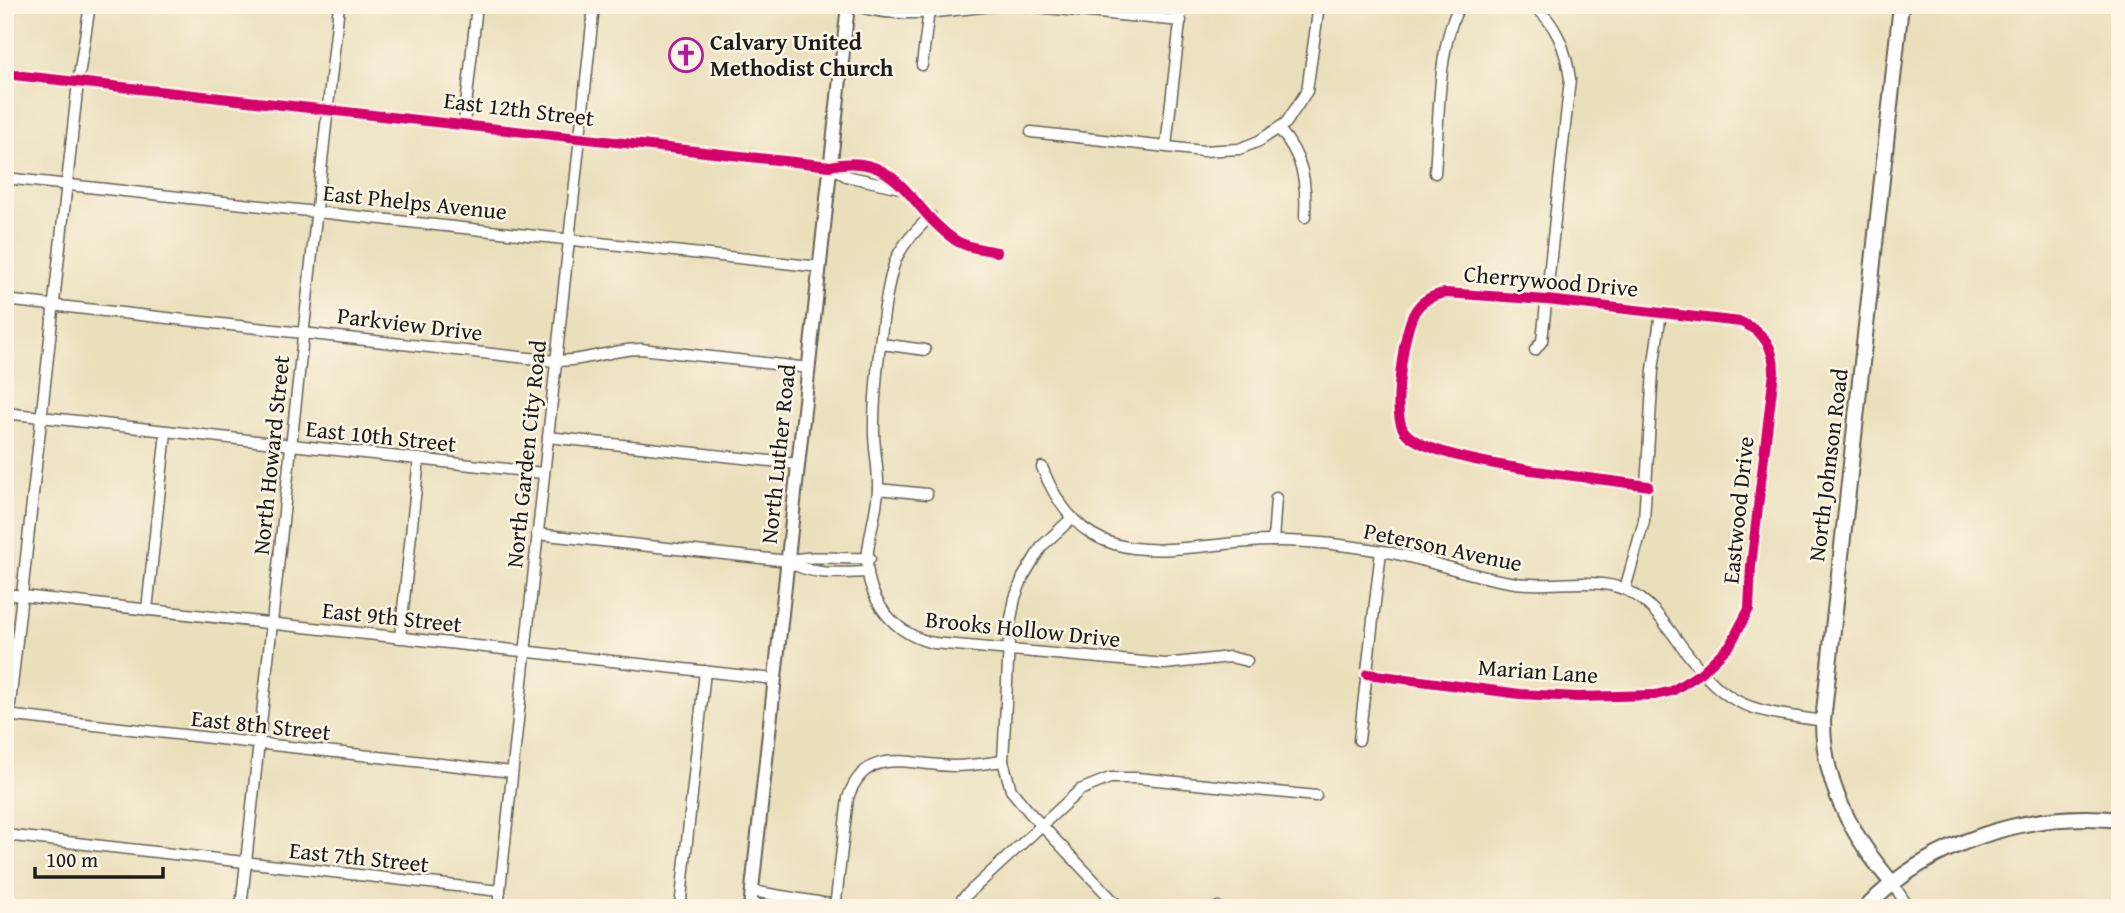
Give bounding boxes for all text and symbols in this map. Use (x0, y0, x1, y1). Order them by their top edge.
place label: Calvary United Methodist Church (710, 25, 894, 84)
church icon: Calvary United Methodist Church (667, 36, 705, 74)
street label: East 12th Street (442, 83, 596, 134)
street label: East Phelps Avenue (322, 175, 509, 228)
street label: Cherrywood Drive (1462, 256, 1640, 305)
street label: Parkview Drive (336, 298, 485, 349)
street label: North Garden City Road (497, 338, 554, 569)
street label: North Howard Street (244, 353, 297, 556)
street label: North Luther Road (752, 362, 803, 545)
street label: North Johnson Road (1799, 366, 1856, 563)
street label: East 10th Street (304, 411, 458, 460)
street label: Eastwood Drive (1713, 435, 1762, 585)
street label: Peterson Avenue (1361, 514, 1525, 579)
street label: East 9th Street (321, 593, 463, 640)
street label: Brooks Hollow Drive (924, 602, 1122, 655)
street label: Marian Lane (1477, 650, 1599, 691)
street label: East 8th Street (190, 701, 332, 748)
street label: East 7th Street (288, 833, 430, 880)
scale bar (35, 836, 163, 880)
text: 100 m (46, 844, 98, 875)

